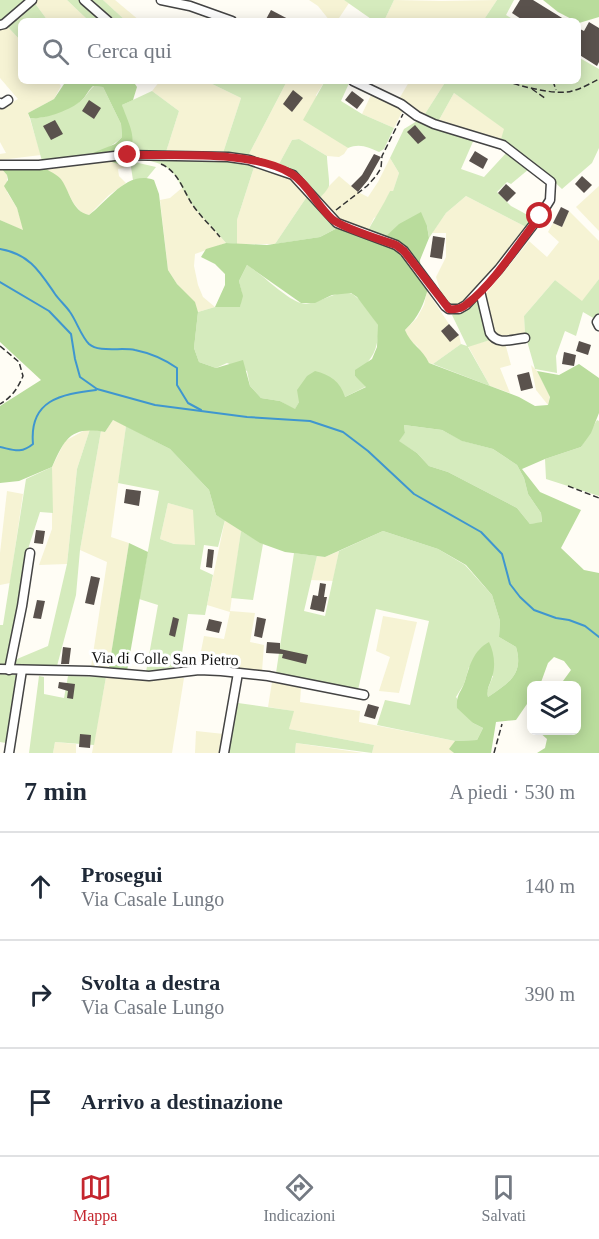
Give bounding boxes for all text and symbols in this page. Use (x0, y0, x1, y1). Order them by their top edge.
search box (18, 18, 581, 84)
icon: search (39, 35, 72, 68)
text: Cerca qui (87, 38, 172, 63)
route end (114, 141, 140, 167)
route start (526, 202, 552, 228)
street label: Via di Colle San Pietro (91, 649, 239, 668)
map controls (527, 681, 581, 735)
button: layers (527, 681, 581, 735)
text: 7 min (24, 777, 87, 806)
text: A piedi · 530 m (449, 781, 575, 803)
text: Prosegui (81, 862, 162, 887)
icon: ahead (24, 870, 57, 903)
text: 140 m (524, 875, 575, 897)
text: Via Casale Lungo (81, 888, 224, 910)
text: Svolta a destra (81, 970, 220, 995)
icon: right (24, 978, 57, 1011)
text: 390 m (524, 983, 575, 1005)
text: Via Casale Lungo (81, 996, 224, 1018)
icon: arrive (24, 1086, 57, 1119)
text: Arrivo a destinazione (81, 1089, 283, 1114)
tab: Mappa (73, 1171, 117, 1225)
tab: Indicazioni (264, 1171, 335, 1225)
tab: Salvati (482, 1171, 526, 1225)

